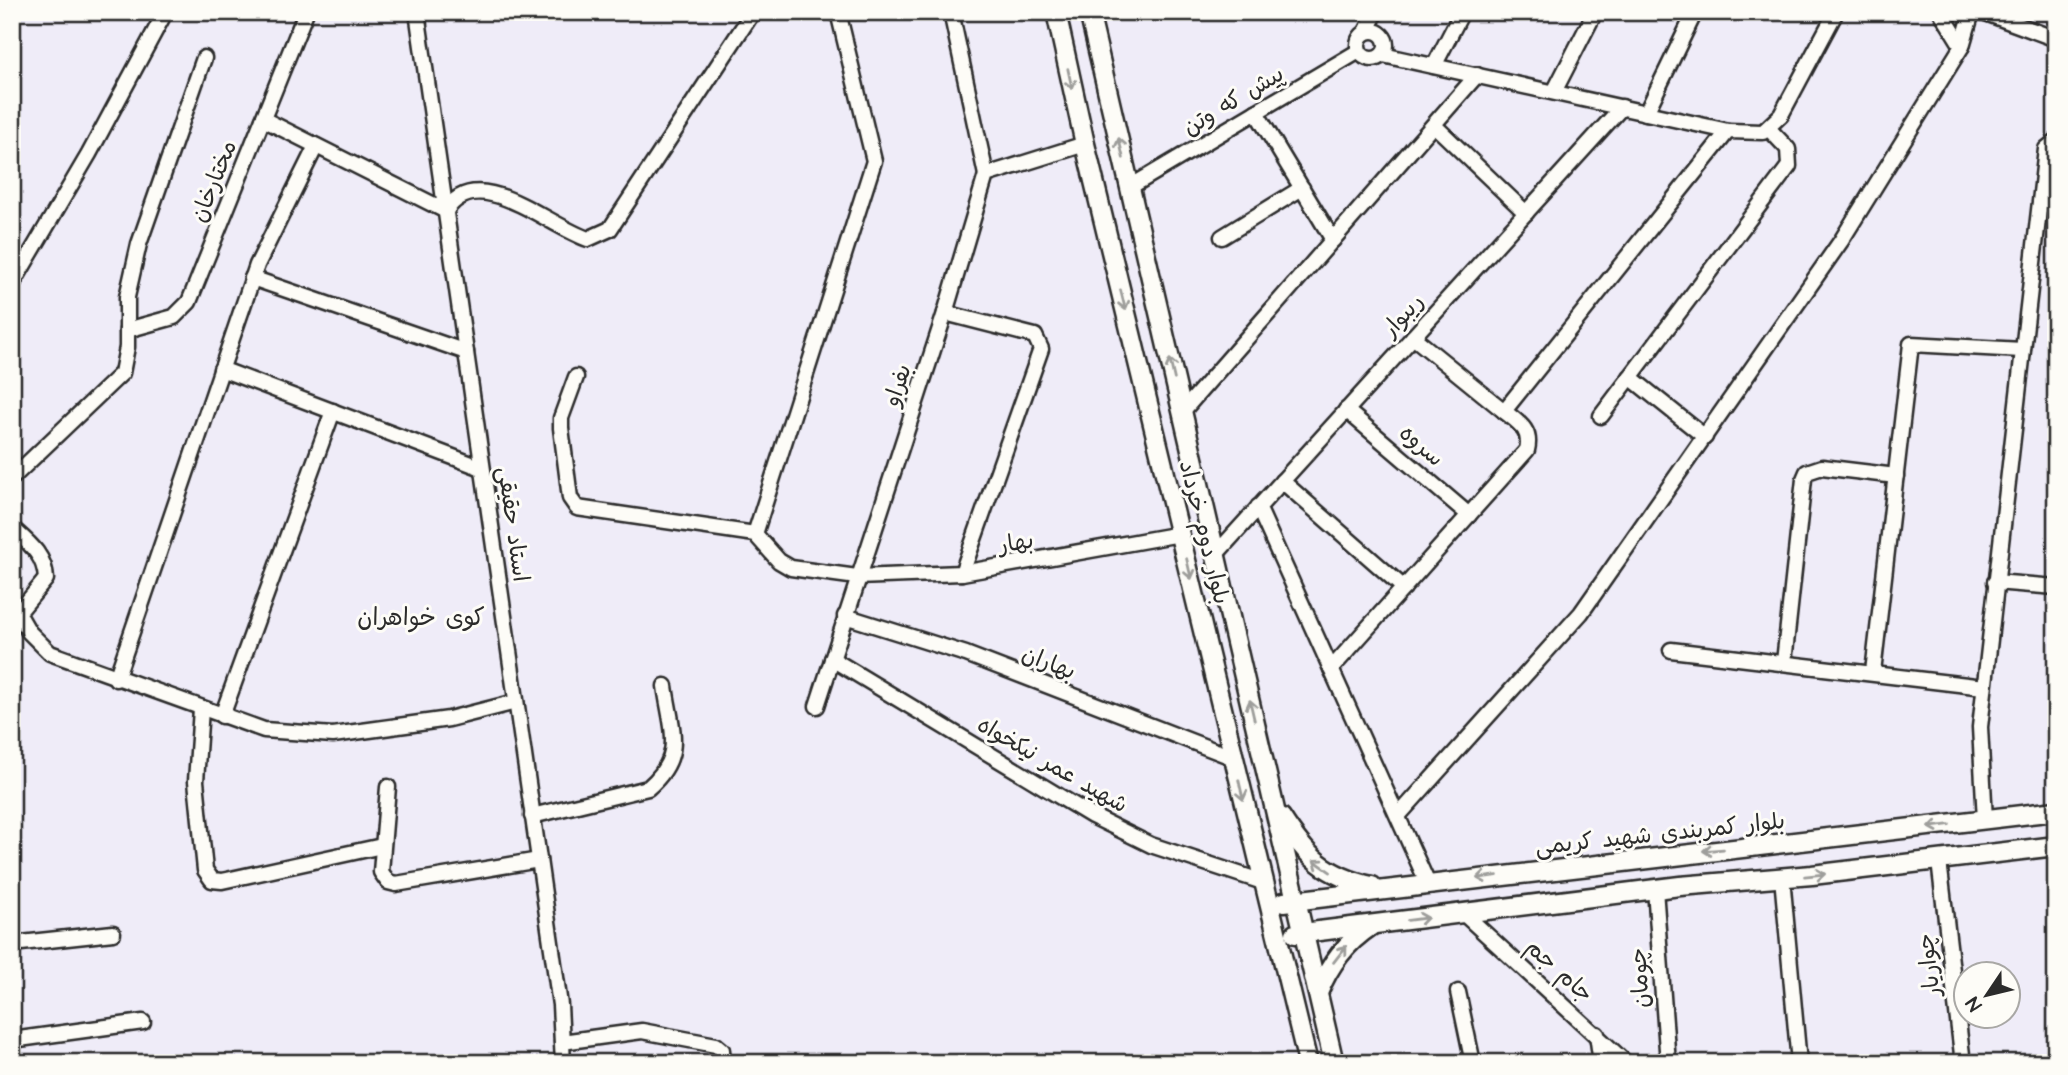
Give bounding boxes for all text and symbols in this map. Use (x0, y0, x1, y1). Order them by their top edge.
street label: پیش که وتن (1177, 58, 1290, 144)
one-way arrow (1064, 67, 1078, 90)
street label: مختارخان (183, 136, 245, 227)
one-way arrow (1113, 137, 1127, 160)
street label: ریبوار (1374, 287, 1431, 346)
one-way arrow (1117, 288, 1130, 311)
one-way arrow (1165, 358, 1178, 381)
street label: بفراو (876, 360, 920, 411)
street label: سروه (1392, 417, 1451, 474)
street label: بلوار دوم خرداد (1170, 457, 1237, 608)
street label: استاد حقیقی (489, 465, 537, 584)
street label: بهار (994, 524, 1036, 562)
one-way arrow (1182, 557, 1196, 580)
district label: کوی خواهران (357, 601, 485, 635)
street label: بهاران (1017, 638, 1080, 688)
one-way arrow (1245, 699, 1258, 722)
street label: شهید عمر نیکخواه (971, 709, 1134, 821)
one-way arrow (1235, 778, 1249, 801)
street label: بلوار کمربندی شهید کریمی (1534, 805, 1787, 863)
one-way arrow (1929, 819, 1951, 832)
one-way arrow (1702, 844, 1725, 857)
one-way arrow (1313, 859, 1332, 873)
one-way arrow (1803, 868, 1826, 881)
one-way arrow (1477, 870, 1499, 883)
one-way arrow (1406, 912, 1429, 925)
street label: چواریار (1909, 931, 1949, 1000)
street label: جام جم (1518, 932, 1600, 1011)
one-way arrow (1332, 945, 1348, 963)
street label: چومان (1622, 947, 1658, 1009)
north arrow (1952, 960, 2022, 1030)
text: N (1960, 991, 1989, 1017)

